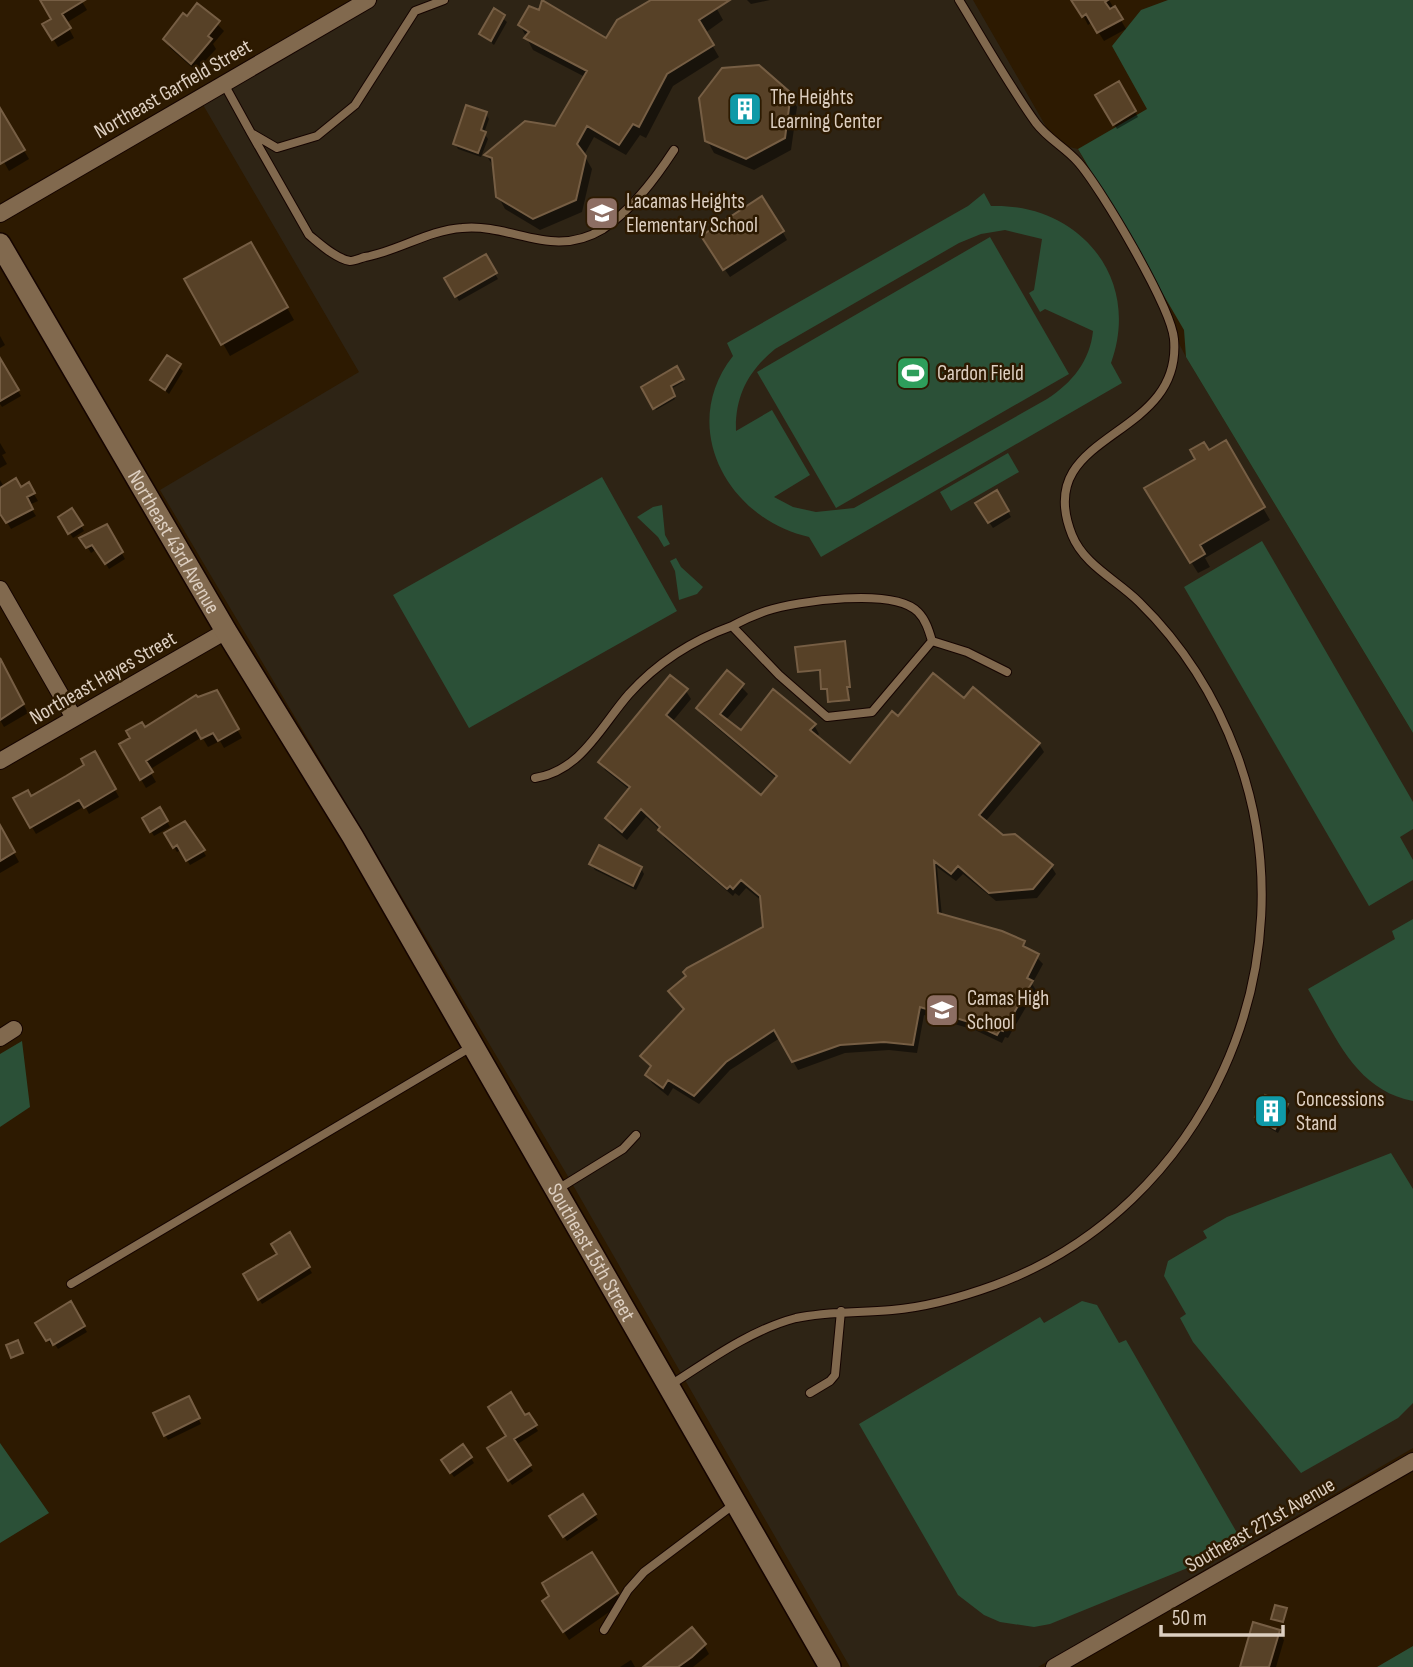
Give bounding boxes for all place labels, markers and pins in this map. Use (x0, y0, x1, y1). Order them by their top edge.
place label: The Heights Learning Center (770, 85, 882, 134)
building icon: The Heights Learning Center (726, 90, 764, 128)
place label: Lacamas Heights Elementary School (626, 189, 758, 238)
school or university icon: Lacamas Heights Elementary School (583, 194, 621, 232)
sports icon: Cardon Field (894, 354, 932, 392)
place label: Cardon Field (937, 361, 1024, 386)
place label: Camas High School (967, 986, 1049, 1035)
school or university icon: Camas High School (923, 991, 961, 1029)
place label: Concessions Stand (1296, 1087, 1384, 1136)
building icon: Concessions Stand (1252, 1092, 1290, 1130)

